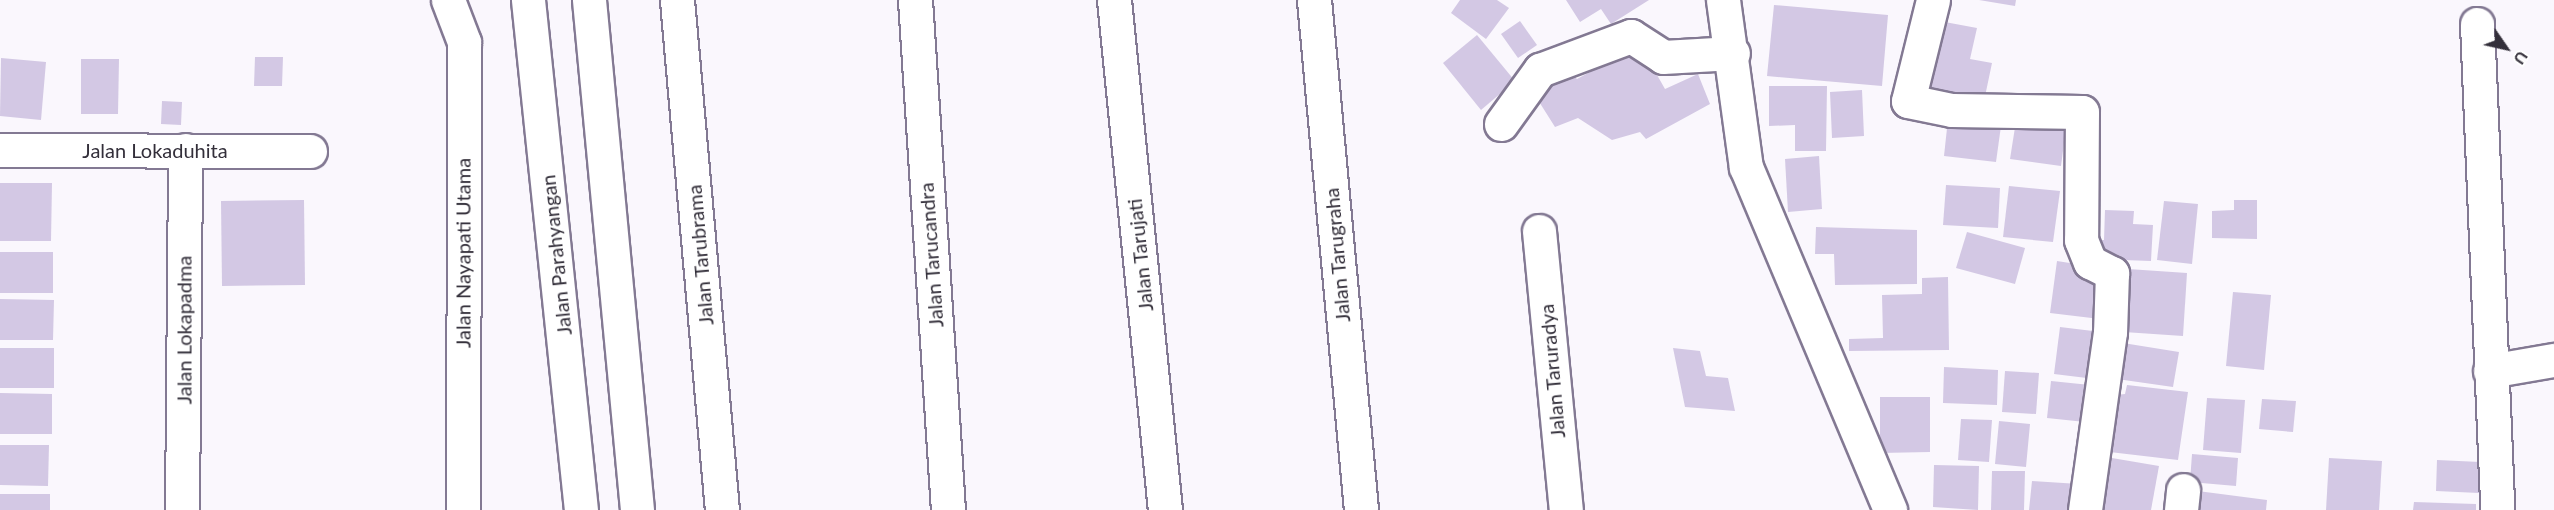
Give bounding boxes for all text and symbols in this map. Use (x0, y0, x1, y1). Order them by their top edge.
north arrow (2476, 18, 2536, 78)
text: U (2510, 48, 2533, 69)
street label: Jalan Lokaduhita (82, 138, 228, 162)
street label: Jalan Nayapati Utama (451, 158, 475, 348)
street label: Jalan Parahyangan (536, 174, 576, 336)
street label: Jalan Tarucandra (914, 181, 948, 329)
street label: Jalan Tarubrama (682, 183, 718, 327)
street label: Jalan Tarugraha (1319, 187, 1355, 323)
street label: Jalan Tarujati (1122, 197, 1158, 313)
street label: Jalan Lokapadma (172, 256, 196, 404)
street label: Jalan Taruradya (1534, 303, 1570, 439)

